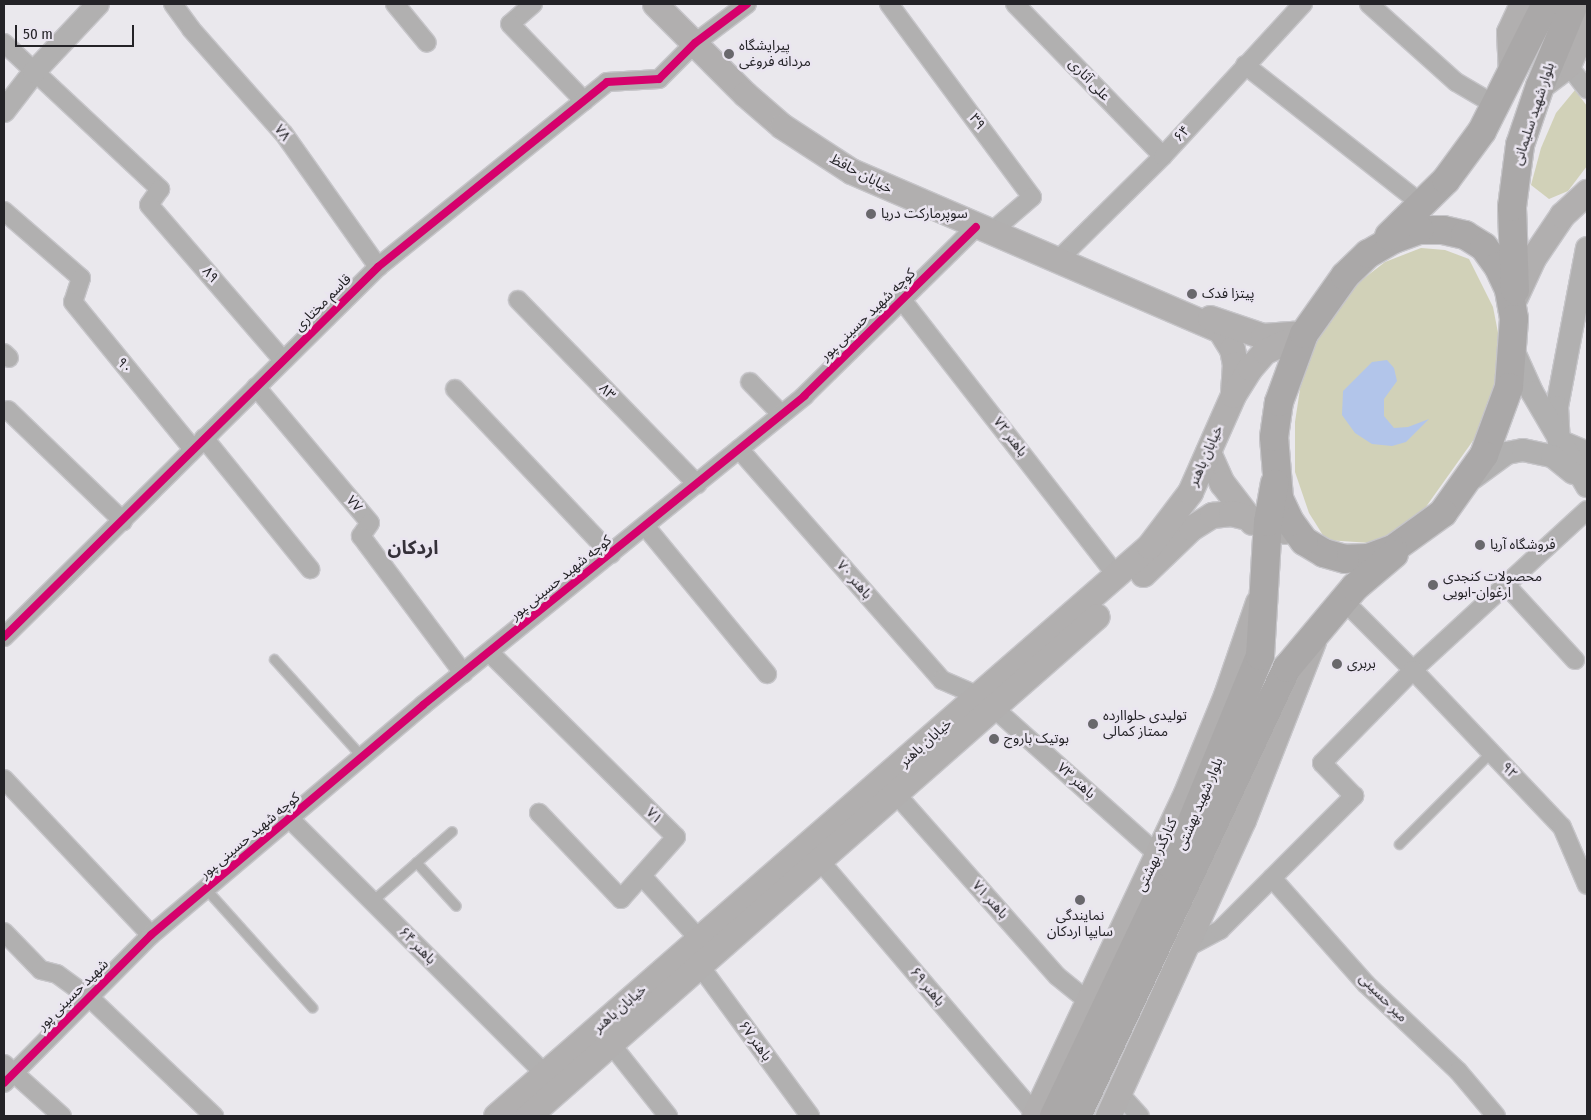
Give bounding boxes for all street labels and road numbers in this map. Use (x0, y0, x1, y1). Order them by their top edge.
street label: علی آثاری (1065, 55, 1113, 105)
street label: بلوار شهید سلیمانی (1509, 61, 1559, 167)
street label: ۳۹ (965, 111, 989, 133)
street label: ۷۸ (270, 122, 294, 144)
street label: ۶۴ (1170, 122, 1194, 146)
street label: خیابان حافظ (827, 151, 895, 197)
street label: ۸۹ (198, 263, 222, 287)
street label: کوچه شهید حسینی ‍پور (817, 265, 919, 365)
street label: قاسم مختاری (291, 271, 355, 335)
street label: ۹۰ (112, 354, 136, 378)
street label: ۸۳ (595, 380, 619, 404)
street label: باهنر ۷۲ (989, 414, 1031, 460)
street label: خیابان باهنر (1185, 423, 1227, 489)
street label: ۷۷ (342, 492, 366, 516)
street label: کوچه شهید حسینی ‍پور (507, 532, 615, 624)
street label: باهنر ۷۰ (833, 557, 875, 603)
street label: خیابان باهنر (896, 715, 956, 771)
street label: بلوار شهید بهشتی (1173, 755, 1227, 853)
street label: ۹۲ (1497, 759, 1521, 783)
street label: باهنر ۷۳ (1053, 760, 1099, 802)
street label: کوچه شهید حسینی ‍پور (197, 789, 303, 883)
street label: ۷۱ (642, 804, 666, 828)
street label: کنارگذر بهشتی (1133, 816, 1181, 894)
street label: باهنر ۷۱ (969, 877, 1011, 923)
street label: باهنر ۶۴ (395, 924, 439, 968)
street label: شهید حسینی پور (34, 956, 112, 1034)
street label: باهنر ۶۹ (906, 964, 948, 1010)
street label: میر حسینی (1355, 970, 1411, 1026)
street label: خیابان باهنر (590, 982, 650, 1036)
street label: باهنر ۶۷ (735, 1018, 775, 1064)

